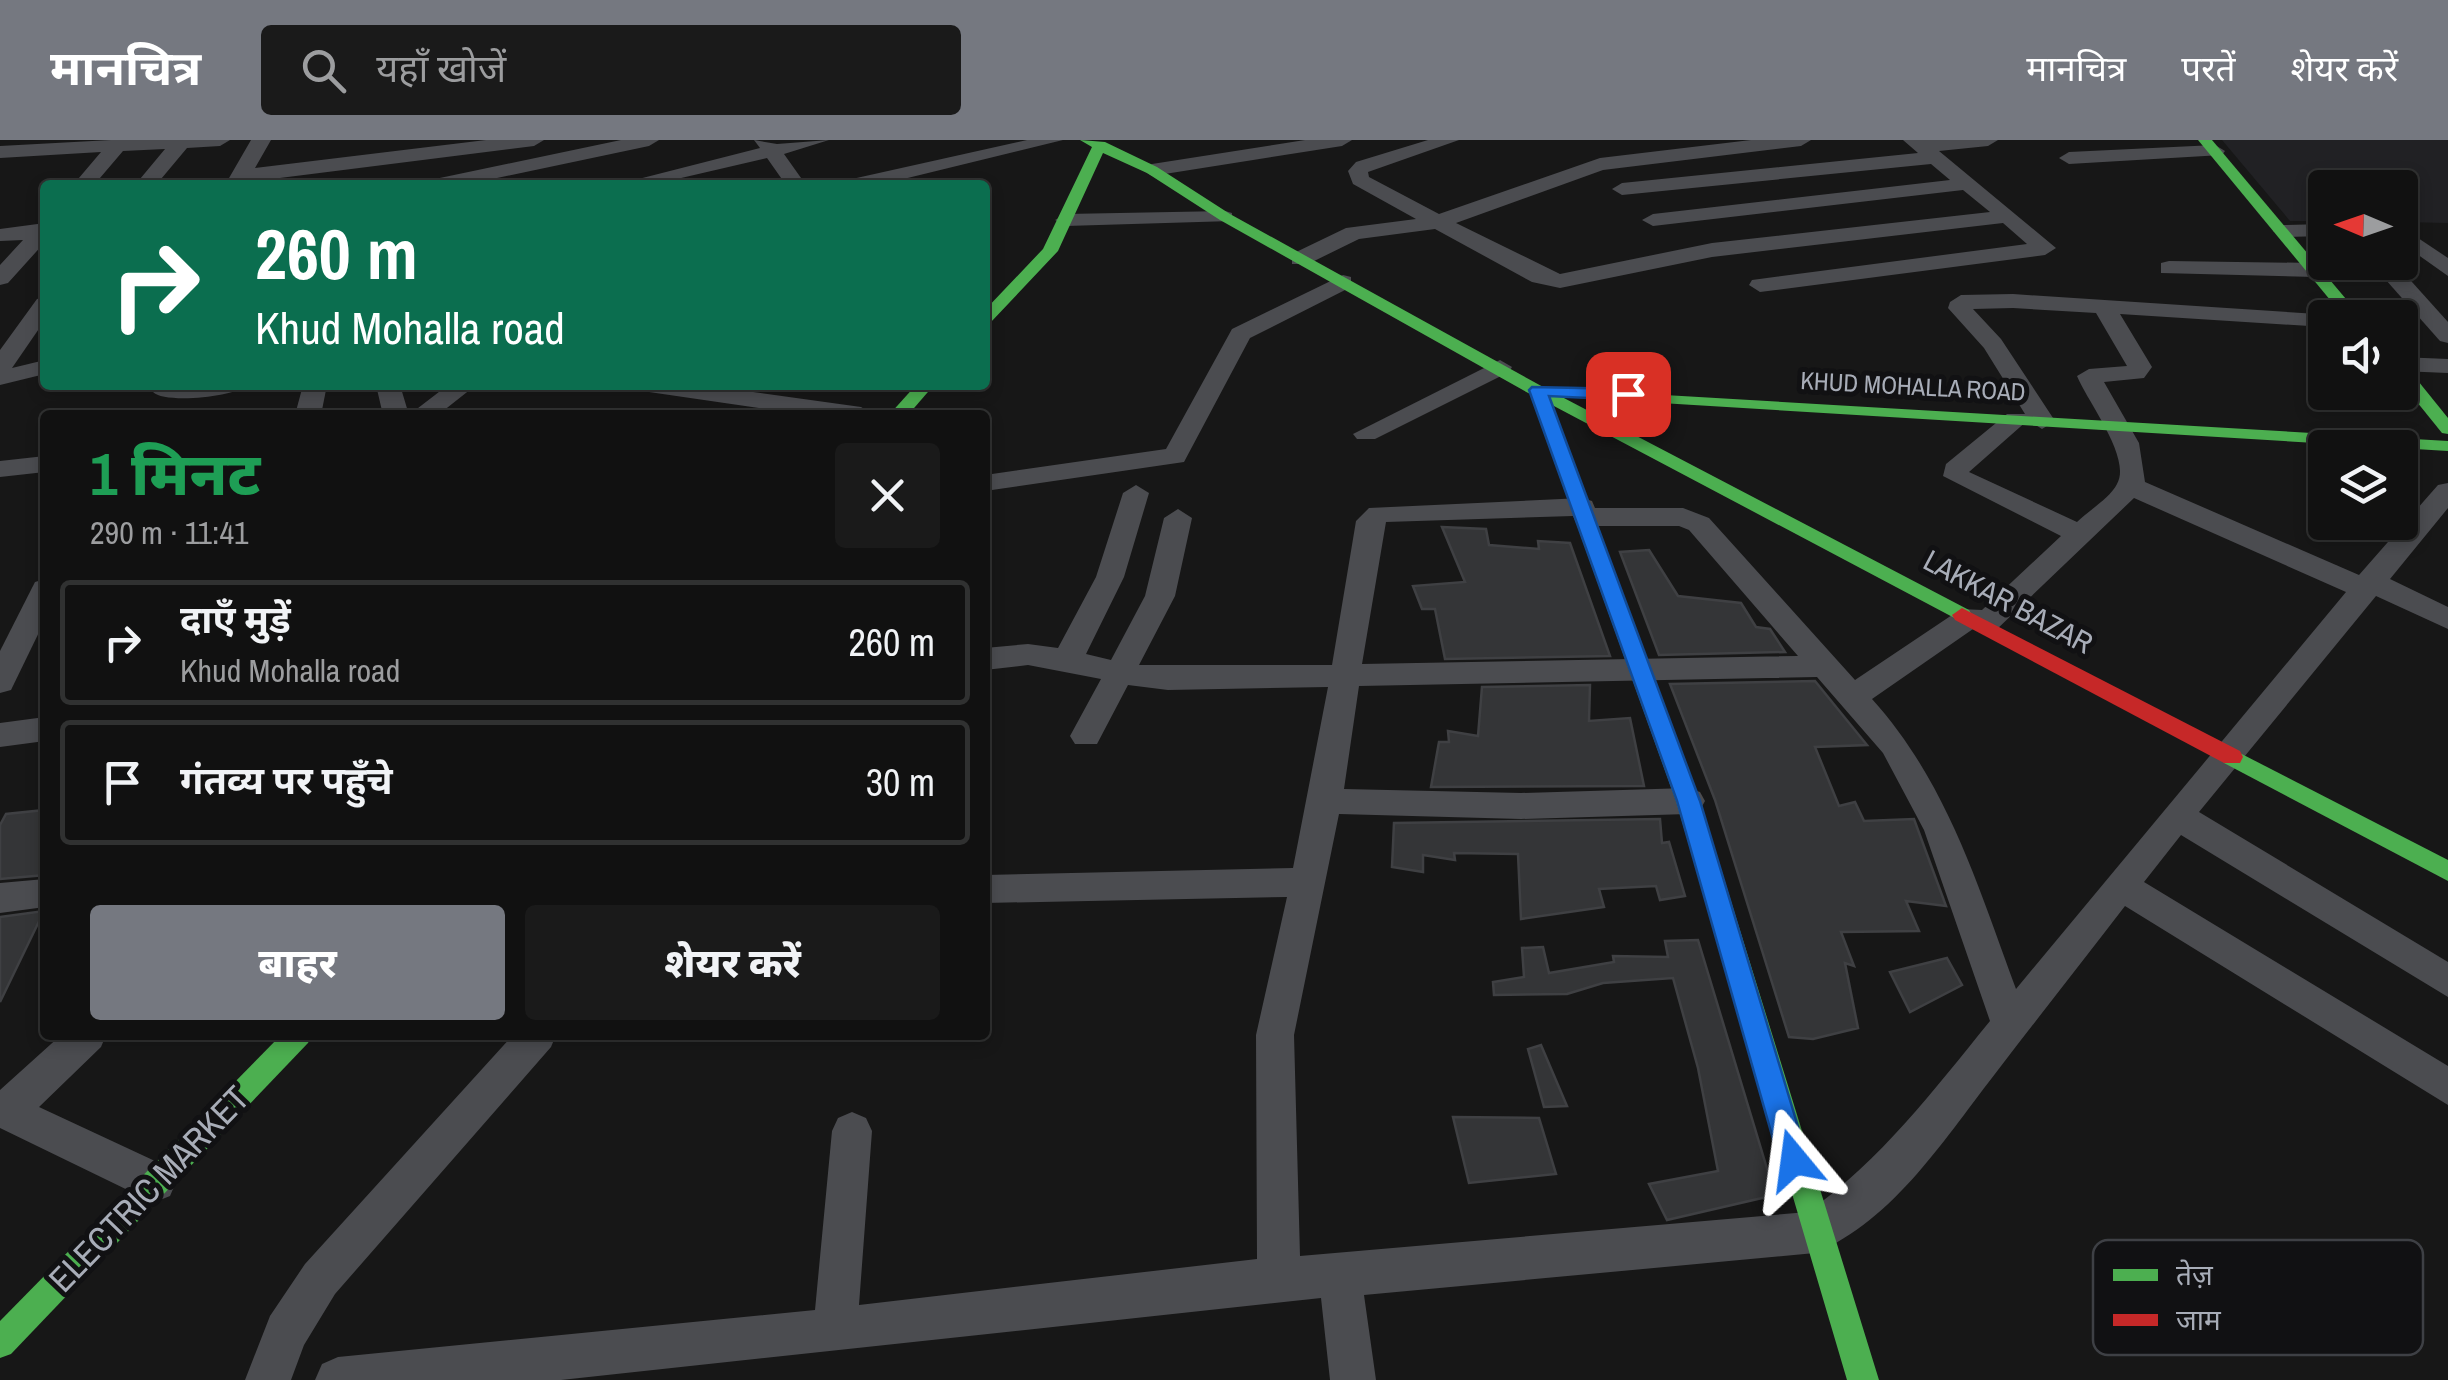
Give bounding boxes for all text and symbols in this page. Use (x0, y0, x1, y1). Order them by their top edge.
search box (261, 25, 961, 115)
text: मानचित्र (50, 35, 201, 100)
icon: search (296, 43, 351, 98)
text: यहाँ खोजें (376, 43, 506, 94)
text: मानचित्र (2026, 45, 2126, 92)
text: परतें (2181, 45, 2235, 92)
text: शेयर करें (2290, 45, 2398, 92)
north arrow (2308, 170, 2418, 280)
map controls (2308, 170, 2418, 540)
text: 260 m (255, 207, 418, 301)
icon: right (90, 220, 220, 350)
text: Khud Mohalla road (255, 297, 565, 358)
button: sound (2308, 300, 2418, 410)
pin (1586, 352, 1671, 437)
street label: KHUD MOHALLA ROAD (1799, 363, 2027, 409)
icon: arrive (1601, 367, 1656, 422)
button: layers (2308, 430, 2418, 540)
text: 1 मिनट (90, 433, 260, 514)
button: close (835, 443, 940, 548)
text: 290 m · 11:41 (90, 511, 249, 554)
street label: LAKKAR BAZAR (1917, 540, 2100, 663)
text: दाएँ मुड़ें (180, 594, 291, 645)
icon: right (95, 615, 150, 670)
text: 260 m (848, 617, 935, 668)
text: Khud Mohalla road (180, 649, 400, 692)
icon: arrive (95, 755, 150, 810)
text: गंतव्य पर पहुँचे (180, 755, 393, 806)
text: 30 m (866, 757, 935, 808)
button: बाहर (90, 905, 505, 1020)
button: शेयर करें (525, 905, 940, 1020)
street label: ELECTRIC MARKET (38, 1075, 259, 1302)
position arrow (1742, 1108, 1846, 1212)
legend (2093, 1240, 2423, 1355)
text: तेज़ (2176, 1256, 2214, 1294)
text: जाम (2176, 1301, 2222, 1339)

